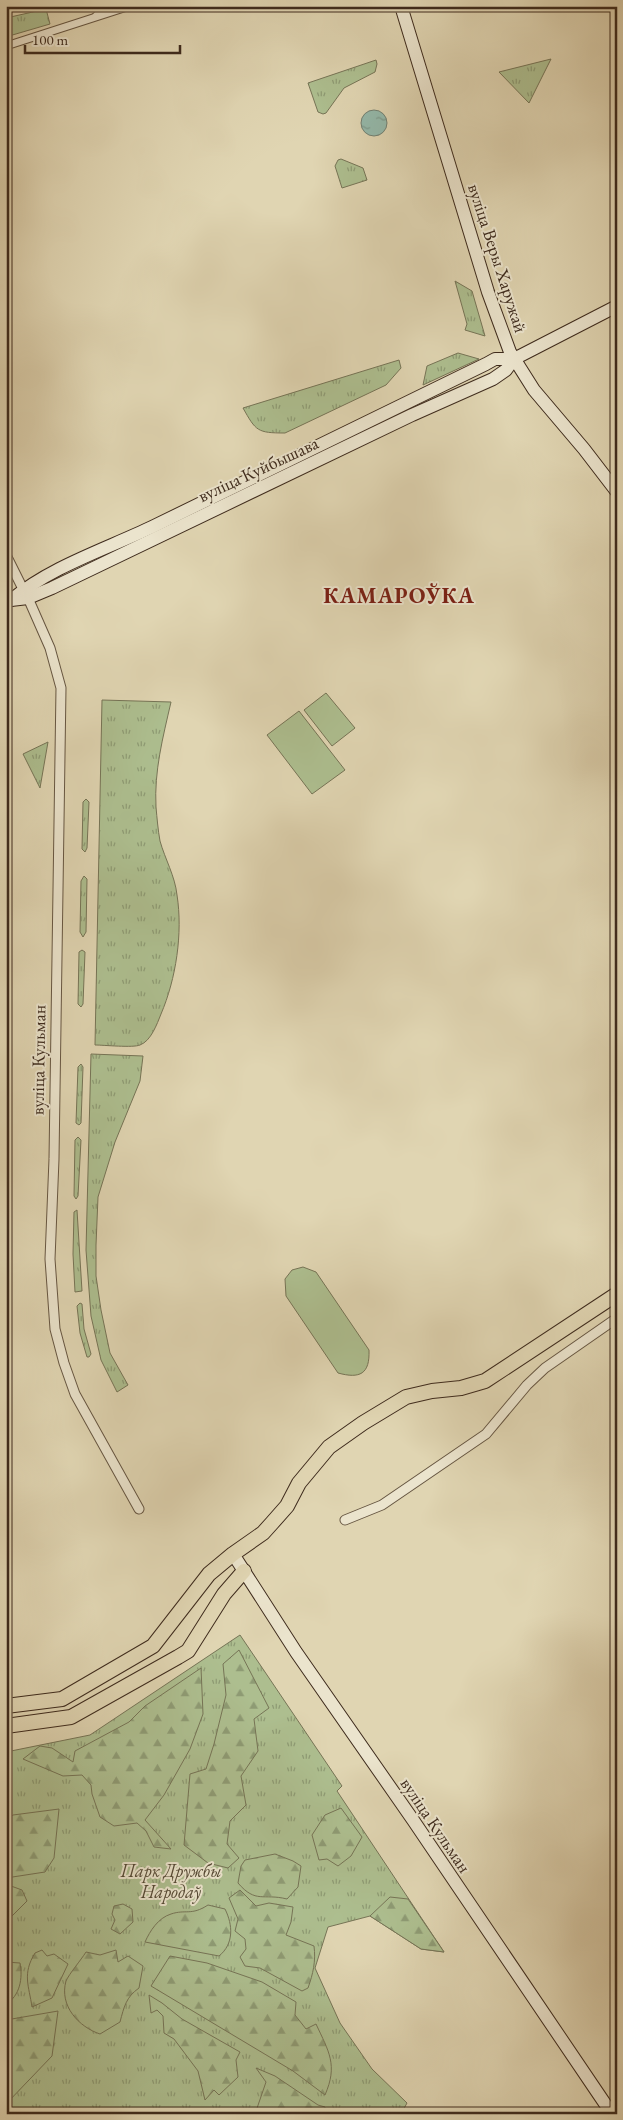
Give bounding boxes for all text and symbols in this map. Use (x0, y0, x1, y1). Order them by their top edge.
scale bar (25, 22, 180, 54)
text: 100 m (32, 30, 69, 49)
street label: вуліца Веры Харужай (463, 181, 533, 336)
street label: вуліца Куйбышава (194, 431, 323, 507)
district label: КАМАРОЎКА (323, 581, 475, 610)
street label: вуліца Кульман (26, 1005, 50, 1115)
street label: вуліца Кульман (396, 1773, 476, 1877)
park label: Парк Дружбы Народаў (120, 1859, 221, 1904)

